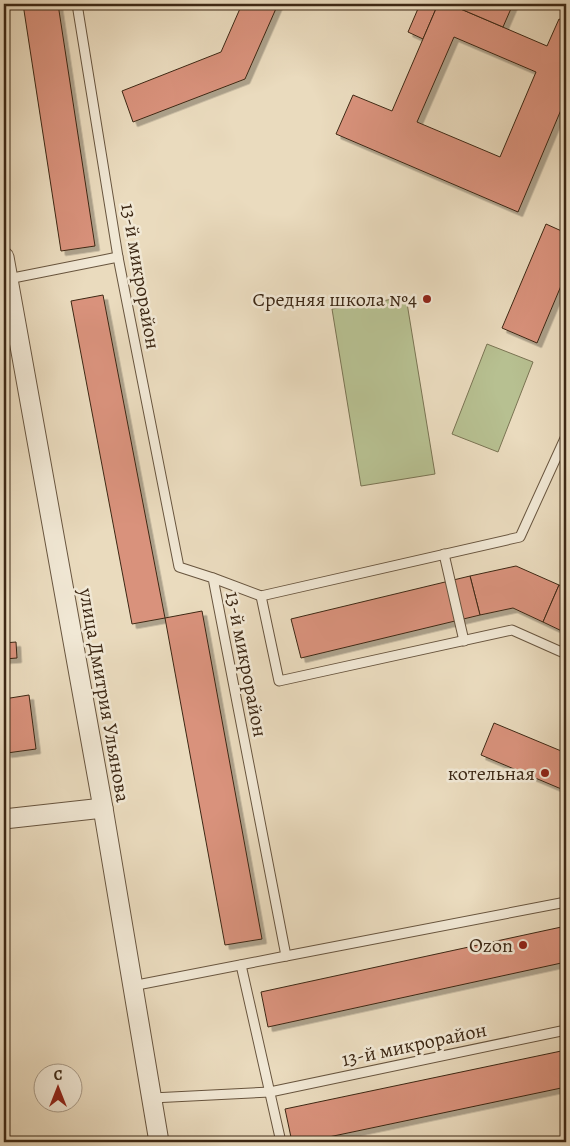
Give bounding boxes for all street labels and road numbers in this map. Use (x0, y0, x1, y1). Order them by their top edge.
street label: 13-й микрорайон (114, 201, 167, 351)
street label: улица Дмитрия Ульянова (72, 585, 137, 805)
street label: 13-й микрорайон (219, 589, 274, 739)
street label: 13-й микрорайон (339, 1016, 489, 1073)

